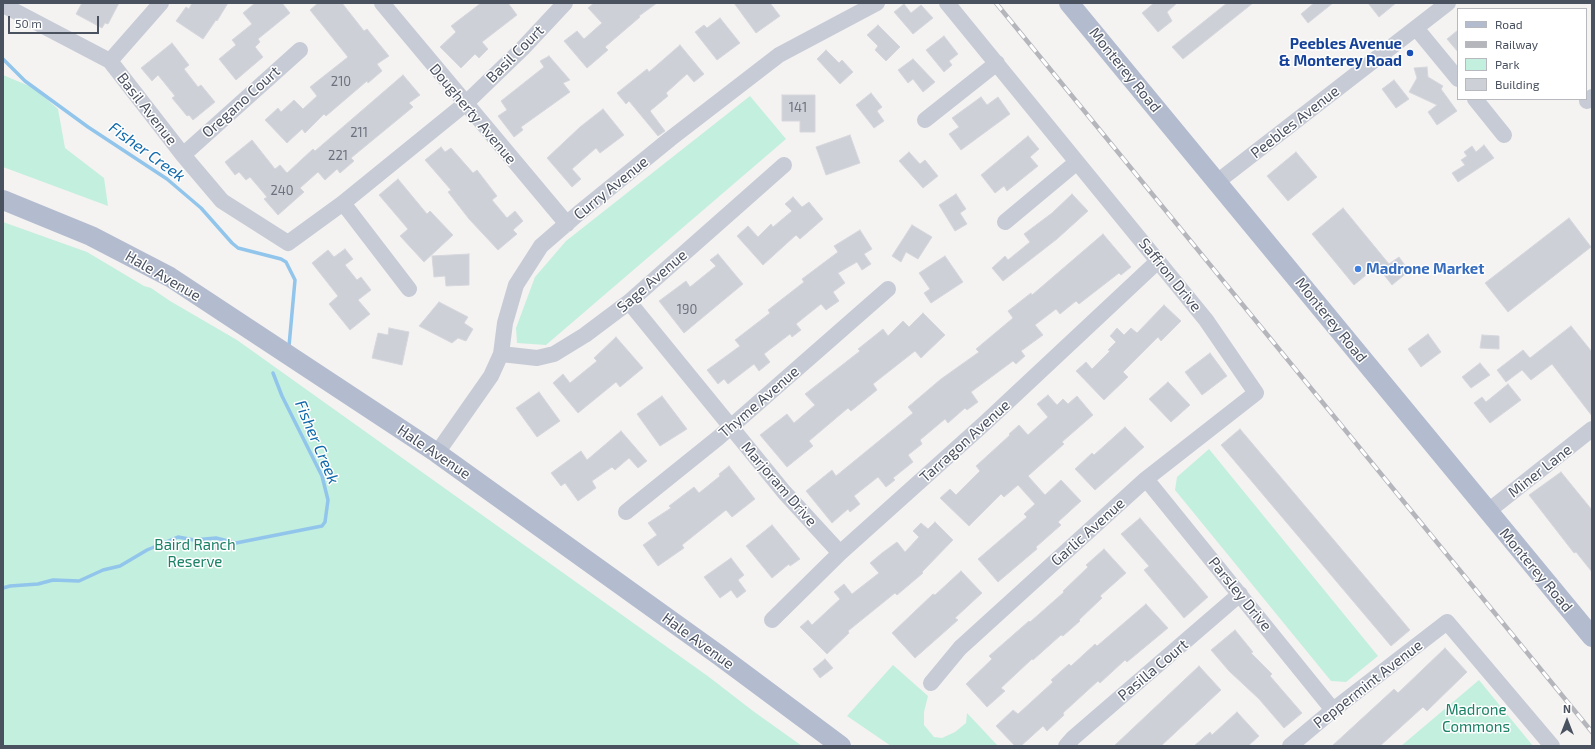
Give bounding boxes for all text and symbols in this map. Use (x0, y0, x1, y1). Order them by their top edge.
scale bar (10, 8, 101, 34)
legend (1457, 8, 1587, 100)
text: 50 m (15, 16, 42, 30)
text: Road (1495, 17, 1523, 31)
street label: Basil Court (482, 21, 548, 87)
street label: Monterey Road (1085, 24, 1165, 116)
place label: Peebles Avenue & Monterey Road (1279, 35, 1402, 70)
text: Railway (1495, 37, 1538, 51)
marker: Peebles Avenue & Monterey Road (1405, 48, 1415, 58)
text: Park (1495, 57, 1520, 71)
street label: Dougherty Avenue (426, 60, 520, 168)
street label: Oregano Court (198, 62, 284, 142)
street label: Basil Avenue (113, 69, 181, 149)
house number: 210 (331, 74, 351, 90)
text: Building (1495, 77, 1539, 91)
street label: Peebles Avenue (1247, 82, 1343, 162)
house number: 141 (789, 100, 807, 116)
water label: Fisher Creek (105, 118, 189, 186)
house number: 211 (350, 125, 368, 141)
house number: 221 (328, 148, 348, 164)
street label: Curry Avenue (570, 152, 652, 224)
house number: 240 (270, 183, 294, 199)
street label: Saffron Drive (1135, 235, 1205, 315)
street label: Sage Avenue (613, 246, 691, 316)
street label: Hale Avenue (122, 247, 204, 305)
place label: Madrone Market (1366, 260, 1484, 278)
marker: Madrone Market (1353, 264, 1363, 274)
street label: Monterey Road (1291, 274, 1371, 366)
house number: 190 (677, 302, 697, 318)
street label: Thyme Avenue (715, 362, 803, 442)
street label: Tarragon Avenue (916, 396, 1014, 486)
water label: Fisher Creek (291, 397, 343, 487)
street label: Hale Avenue (394, 421, 474, 483)
street label: Marjoram Drive (737, 438, 821, 530)
street label: Miner Lane (1505, 441, 1575, 501)
street label: Garlic Avenue (1047, 494, 1129, 570)
street label: Monterey Road (1496, 524, 1576, 616)
park label: Baird Ranch Reserve (154, 536, 236, 571)
street label: Parsley Drive (1205, 553, 1275, 635)
street label: Hale Avenue (659, 609, 737, 673)
street label: Pasilla Court (1114, 635, 1192, 705)
street label: Peppermint Avenue (1310, 636, 1426, 732)
park label: Madrone Commons (1442, 701, 1510, 736)
north arrow (1547, 701, 1587, 741)
text: N (1563, 702, 1571, 715)

